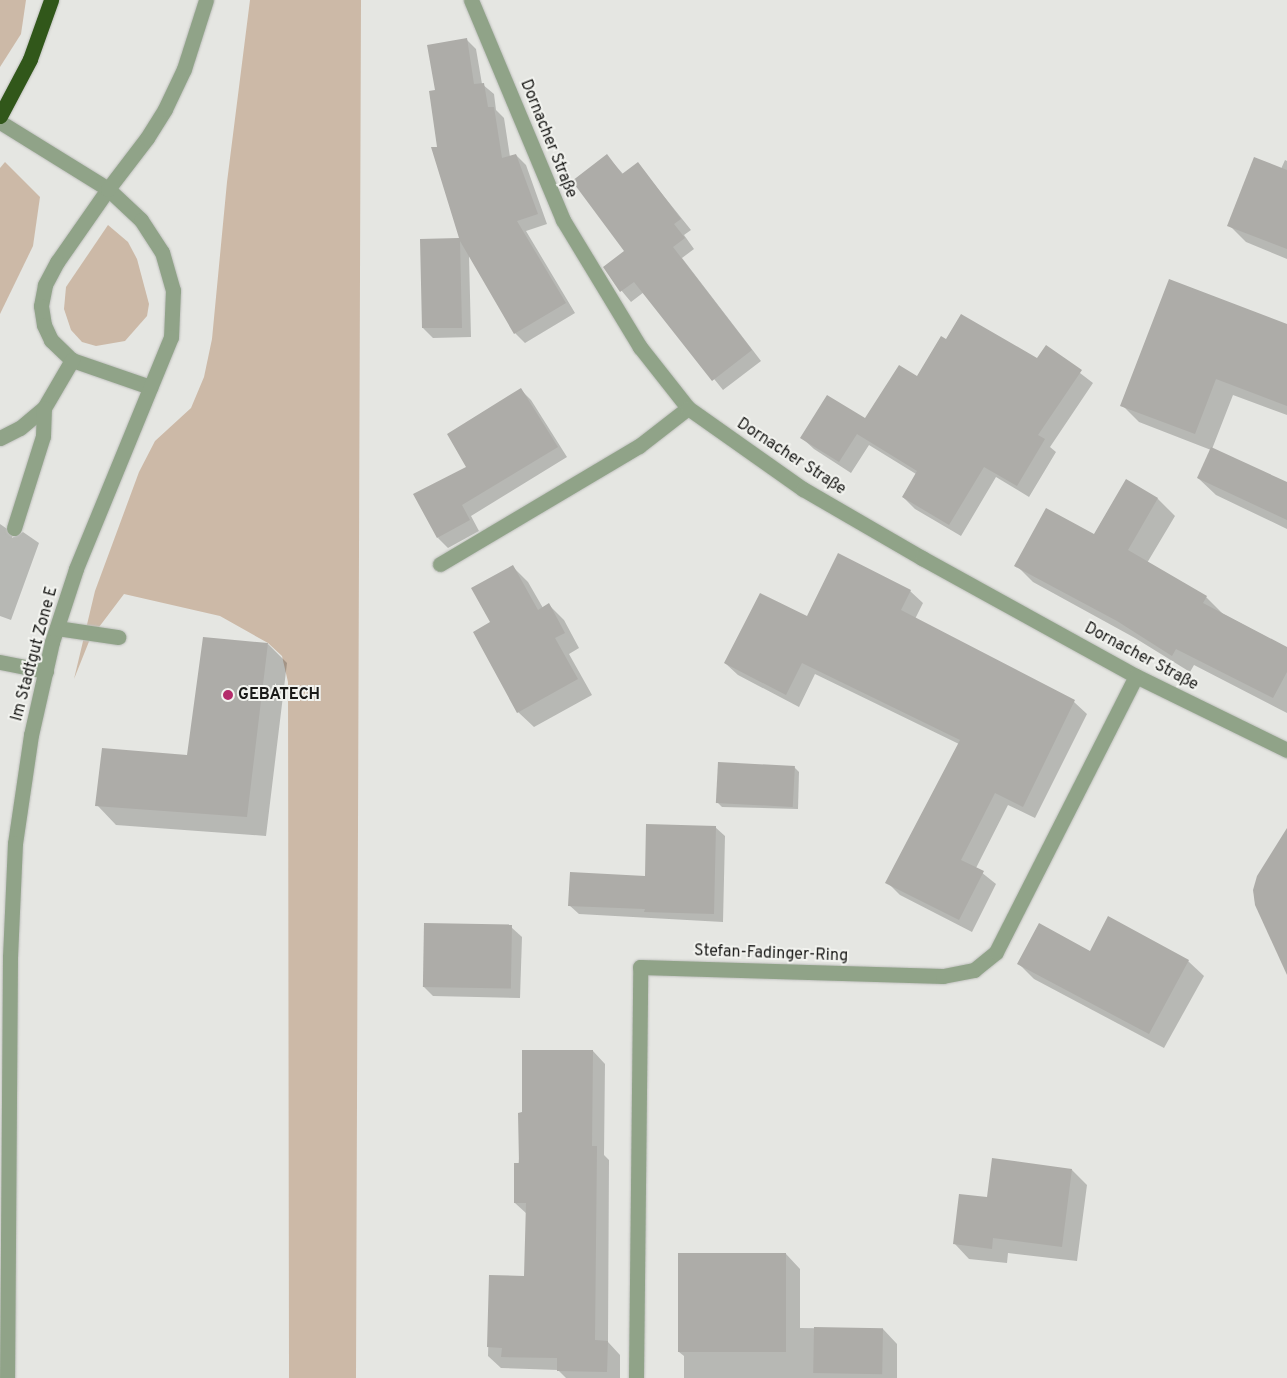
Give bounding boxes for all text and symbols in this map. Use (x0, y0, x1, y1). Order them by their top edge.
street label: Dornacher Straße (515, 77, 581, 201)
street label: Dornacher Straße (733, 415, 849, 499)
street label: Im Stadtgut Zone E (8, 585, 62, 723)
street label: Dornacher Straße (1081, 619, 1201, 695)
place label: GEBATECH (238, 685, 320, 705)
marker: GEBATECH (222, 689, 234, 701)
street label: Stefan-Fadinger-Ring (694, 942, 848, 966)

